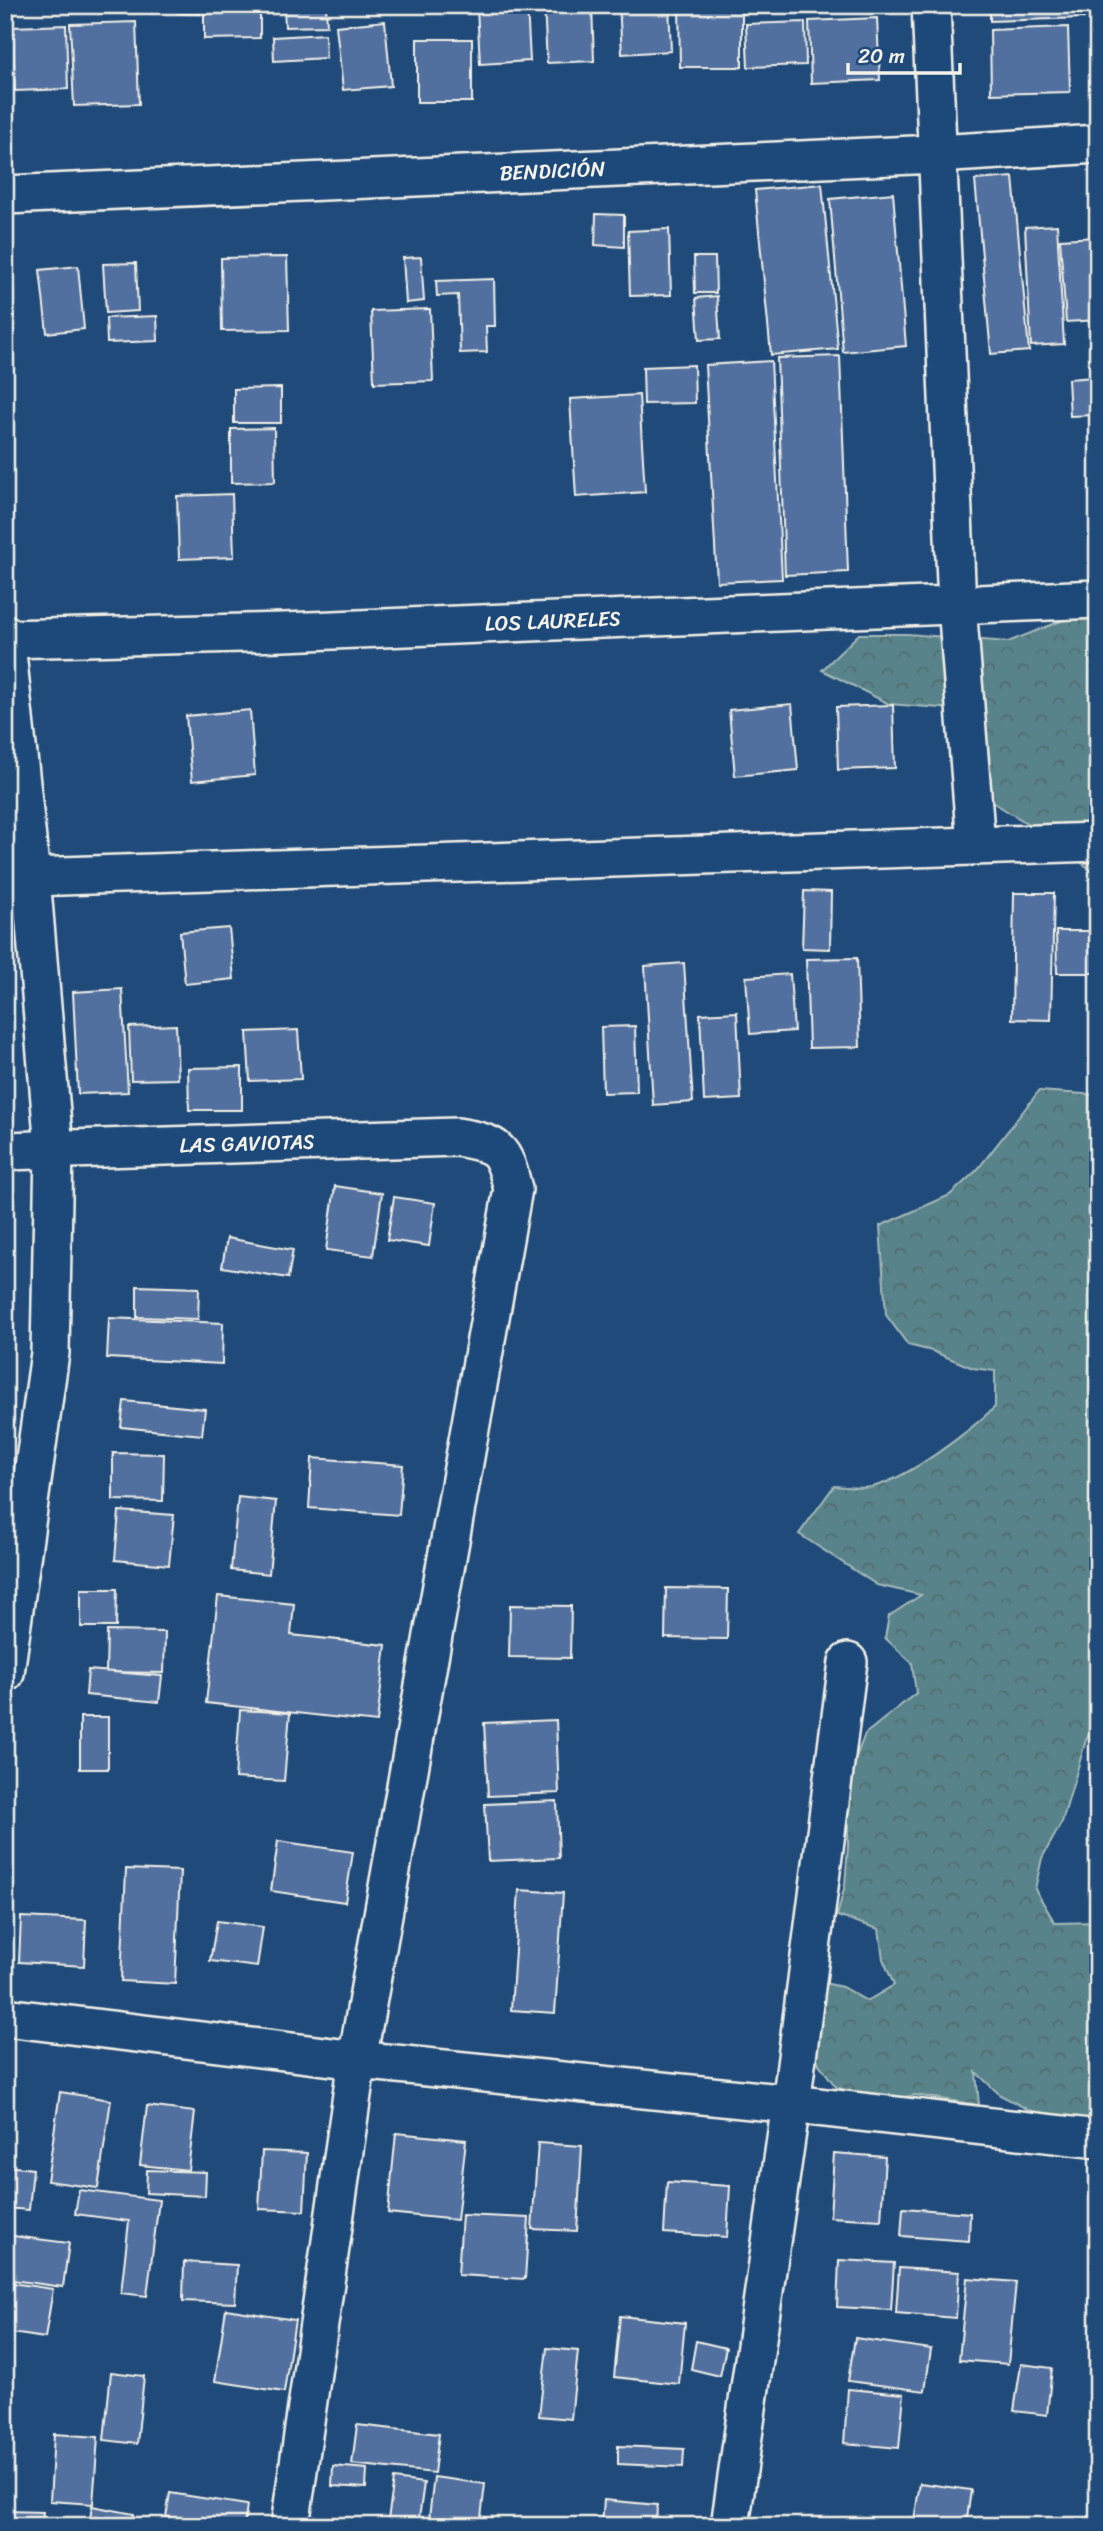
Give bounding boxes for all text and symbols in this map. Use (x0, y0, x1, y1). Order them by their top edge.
scale bar (848, 32, 960, 76)
text: 20 m (858, 37, 905, 75)
street label: BENDICIÓN (499, 150, 606, 192)
street label: LOS LAURELES (484, 599, 621, 643)
street label: LAS GAVIOTAS (179, 1122, 315, 1165)

